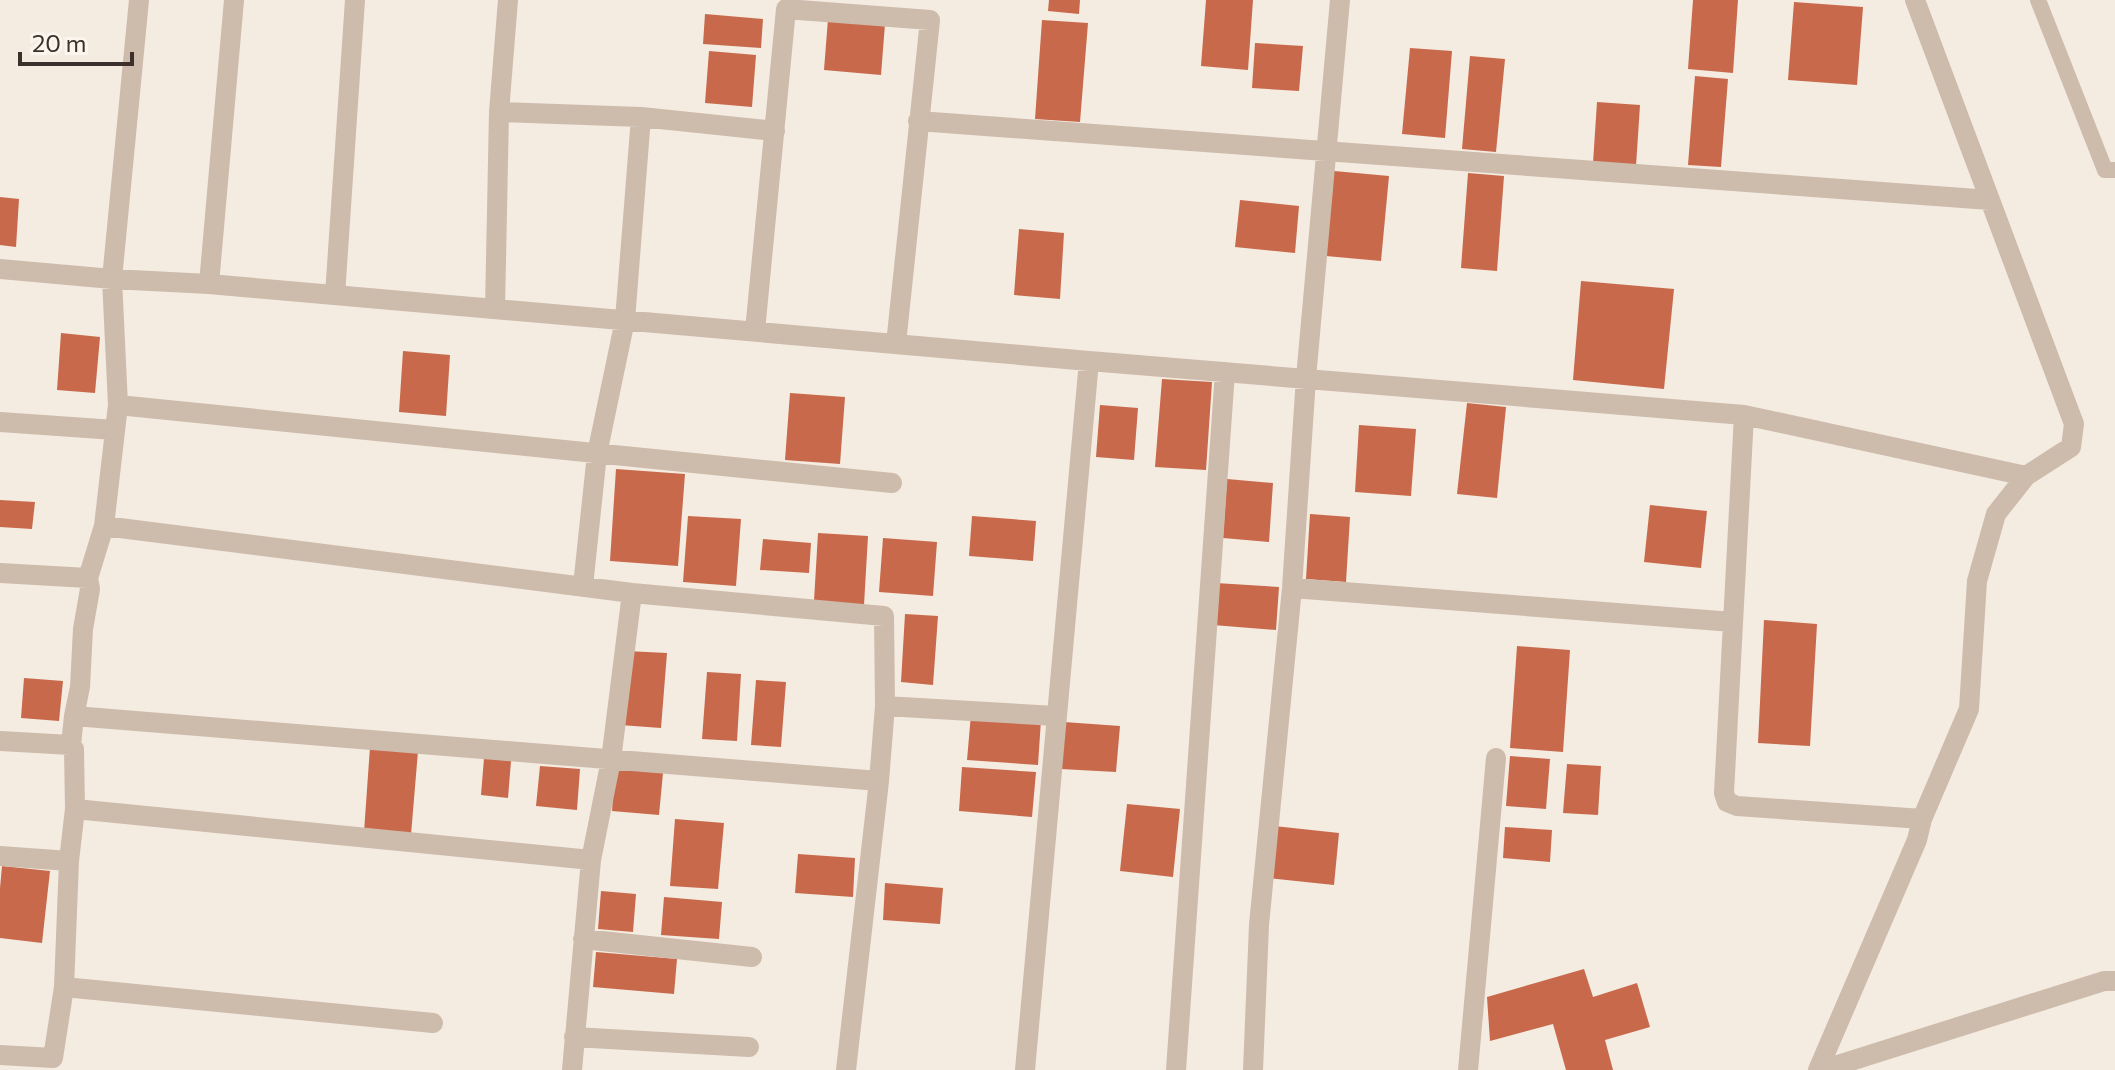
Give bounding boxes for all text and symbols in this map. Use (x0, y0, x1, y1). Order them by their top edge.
scale bar (20, 16, 132, 66)
text: 20 m (32, 28, 86, 57)

